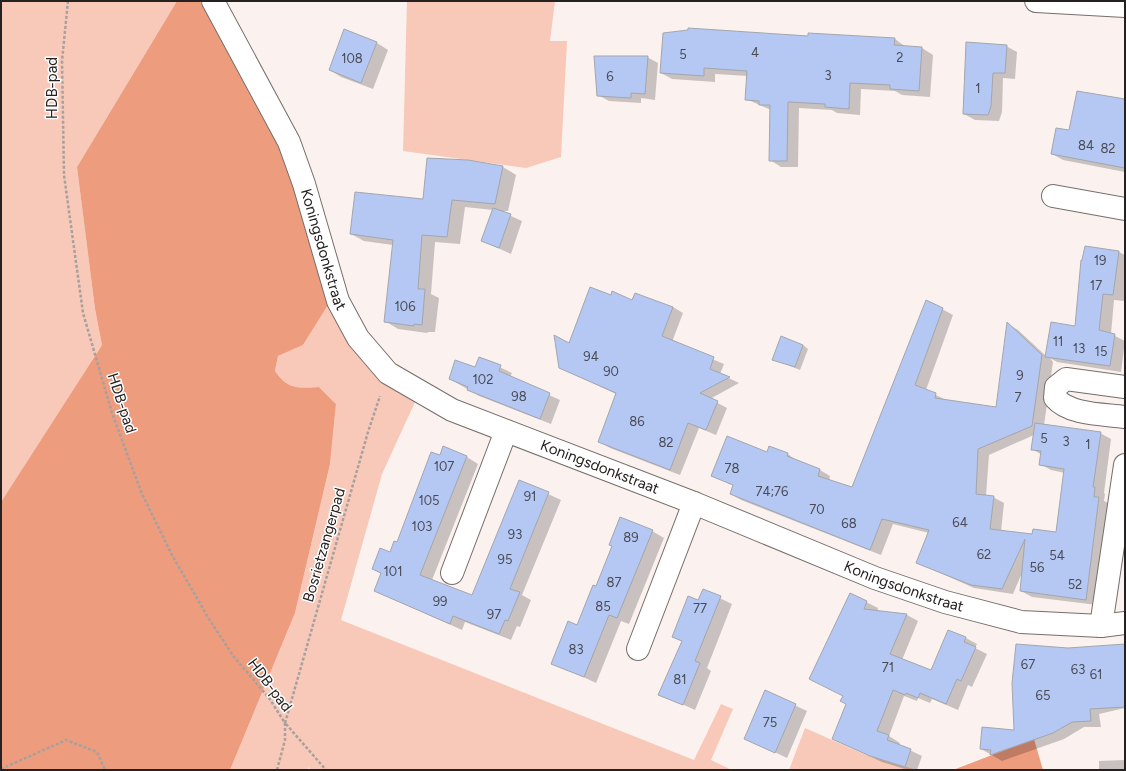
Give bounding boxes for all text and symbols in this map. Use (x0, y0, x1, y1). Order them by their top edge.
house number: 4 (751, 45, 759, 60)
house number: 5 (679, 47, 687, 62)
house number: 2 (896, 50, 904, 65)
house number: 108 (341, 51, 363, 66)
street label: HDB-pad (43, 57, 61, 119)
house number: 3 (824, 68, 832, 83)
house number: 6 (606, 69, 614, 84)
house number: 1 (975, 81, 981, 96)
house number: 84 (1078, 138, 1094, 153)
house number: 82 (1100, 141, 1116, 156)
street label: Koningsdonkstraat (297, 187, 350, 314)
house number: 19 (1094, 253, 1106, 268)
house number: 17 (1090, 278, 1102, 293)
house number: 106 (394, 299, 416, 314)
house number: 11 (1053, 334, 1063, 349)
house number: 13 (1073, 341, 1085, 356)
house number: 15 (1095, 344, 1107, 359)
house number: 94 (583, 349, 599, 364)
house number: 90 (603, 364, 619, 379)
house number: 9 (1016, 368, 1024, 383)
street label: HDB-pad (104, 371, 140, 435)
house number: 102 (473, 372, 493, 387)
house number: 98 (511, 389, 527, 404)
house number: 7 (1015, 390, 1022, 405)
house number: 86 (629, 414, 645, 429)
house number: 5 (1040, 431, 1048, 446)
house number: 3 (1062, 434, 1070, 449)
house number: 82 (658, 435, 674, 450)
street label: Koningsdonkstraat (538, 436, 662, 498)
house number: 1 (1085, 437, 1091, 452)
house number: 107 (434, 459, 454, 474)
house number: 78 (725, 461, 739, 476)
house number: 74;76 (756, 484, 788, 499)
street label: Bosrietzangerpad (299, 486, 349, 604)
house number: 91 (524, 489, 536, 504)
house number: 105 (418, 493, 440, 508)
house number: 70 (809, 502, 825, 517)
house number: 64 (952, 515, 968, 530)
house number: 68 (841, 516, 857, 531)
house number: 103 (412, 519, 432, 534)
house number: 93 (508, 527, 522, 542)
house number: 89 (623, 530, 639, 545)
house number: 62 (977, 547, 991, 562)
house number: 54 (1049, 548, 1065, 563)
house number: 95 (498, 552, 512, 567)
street label: Koningsdonkstraat (841, 557, 966, 616)
house number: 56 (1030, 560, 1044, 575)
house number: 101 (383, 564, 403, 579)
house number: 87 (607, 575, 621, 590)
house number: 52 (1068, 577, 1082, 592)
house number: 99 (433, 594, 447, 609)
house number: 85 (595, 599, 611, 614)
house number: 77 (693, 601, 707, 616)
house number: 97 (487, 607, 501, 622)
house number: 83 (568, 642, 584, 657)
street label: HDB-pad (244, 655, 296, 715)
house number: 67 (1021, 657, 1035, 672)
house number: 71 (882, 660, 894, 675)
house number: 63 (1071, 662, 1085, 677)
house number: 61 (1090, 667, 1102, 682)
house number: 81 (673, 672, 687, 687)
house number: 65 (1036, 688, 1050, 703)
house number: 75 (763, 715, 777, 730)

